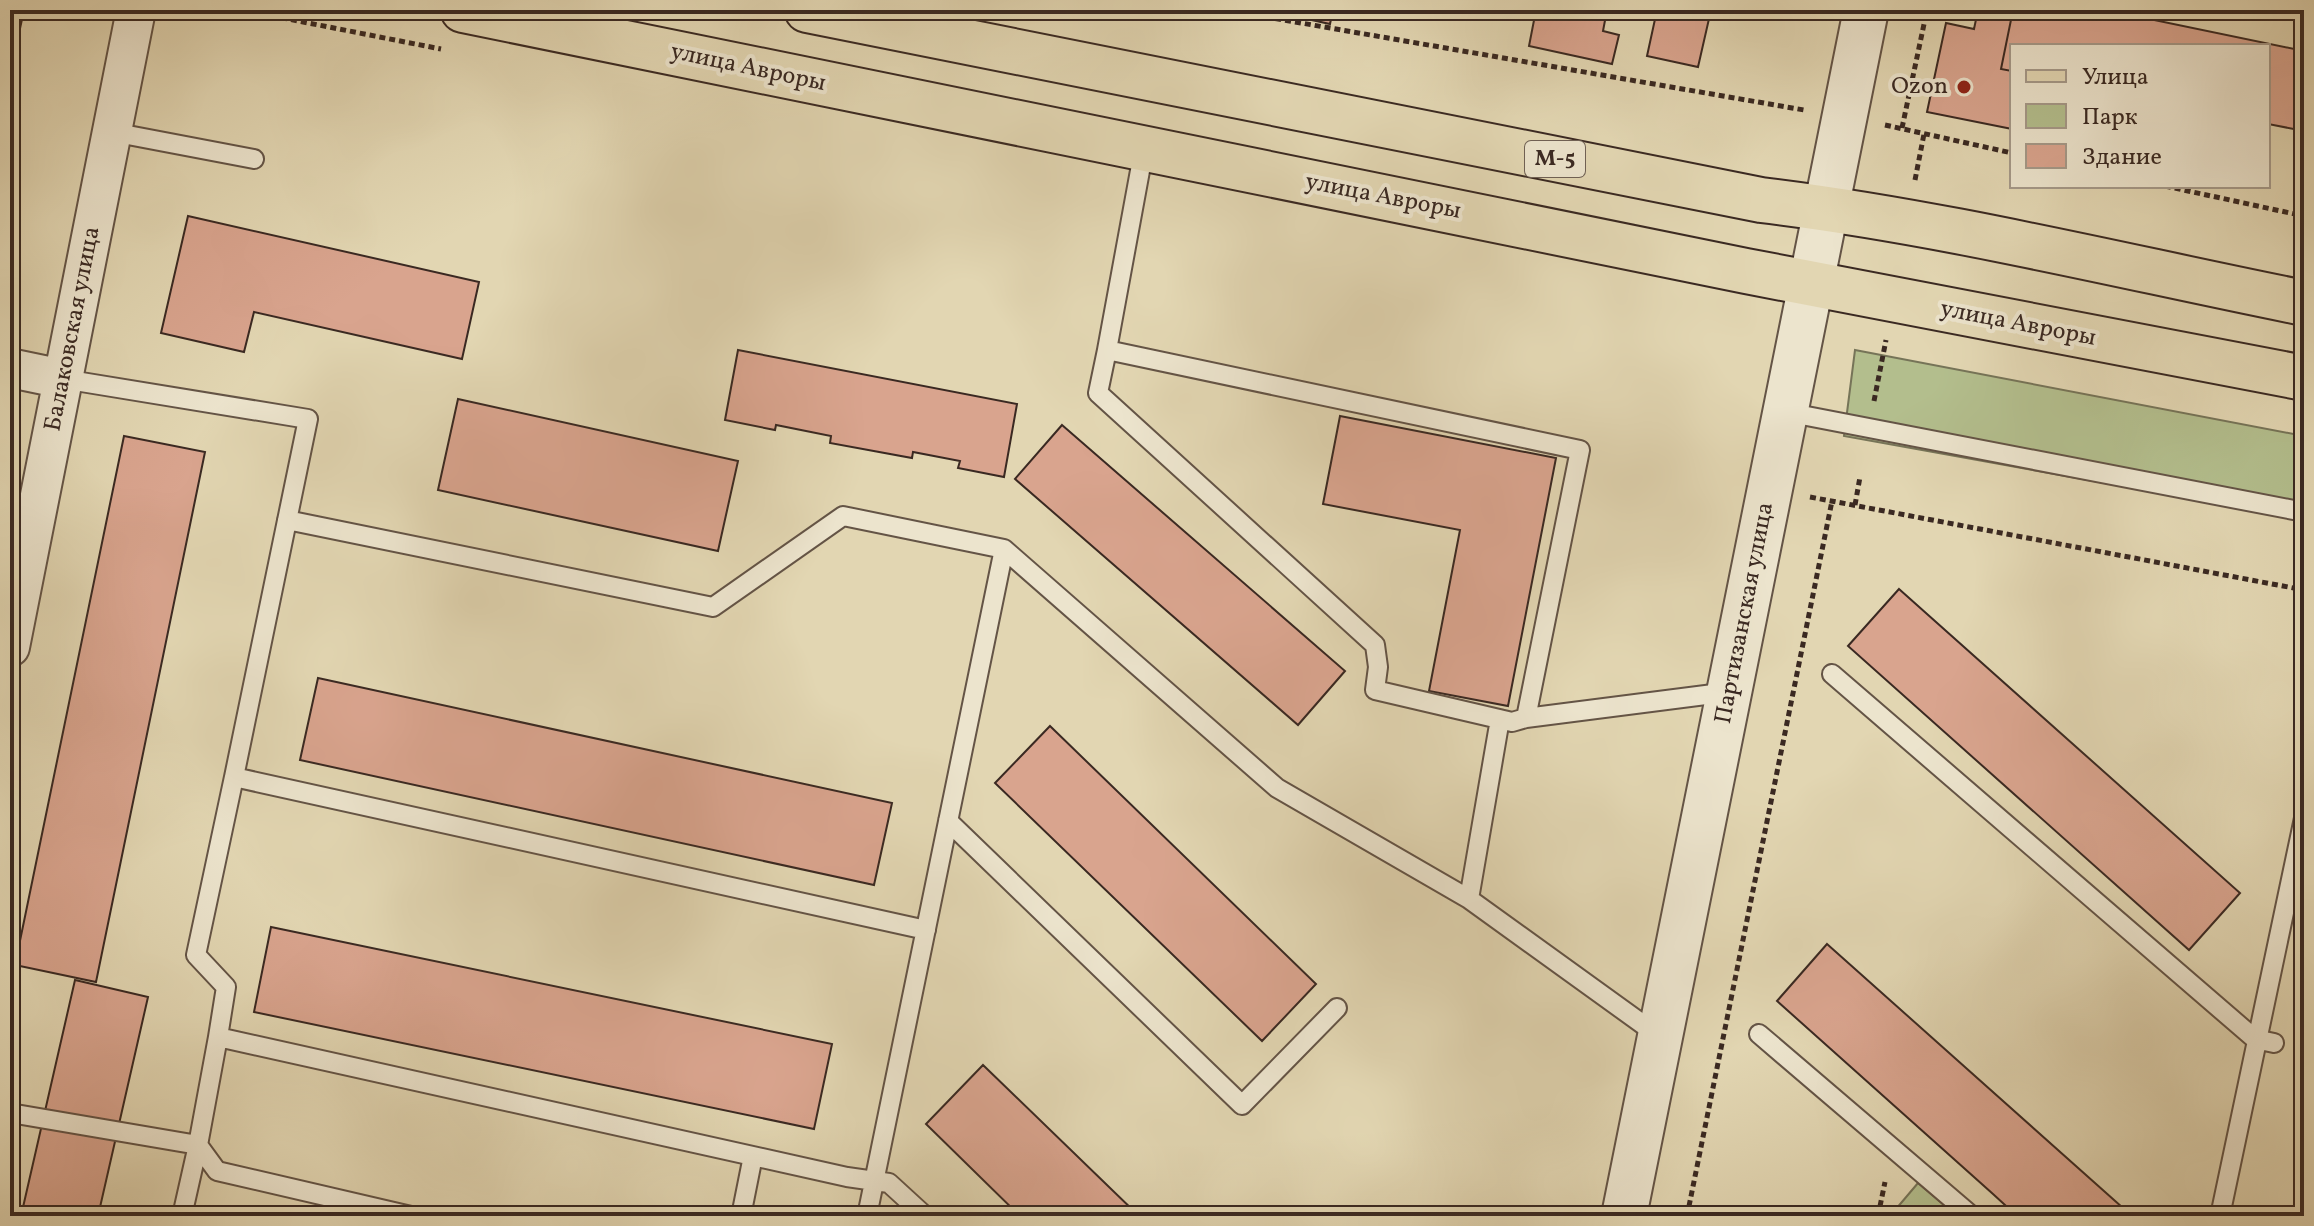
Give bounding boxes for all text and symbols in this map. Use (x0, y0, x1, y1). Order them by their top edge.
street label: улица Авроры (667, 35, 829, 101)
legend (2010, 44, 2270, 188)
text: Улица (2082, 61, 2149, 95)
place label: Ozon (1891, 70, 1948, 104)
marker: Ozon (1955, 78, 1973, 96)
text: Парк (2082, 101, 2138, 135)
road number: М-5 (1525, 141, 1585, 177)
text: Здание (2082, 141, 2162, 175)
street label: улица Авроры (1302, 165, 1464, 229)
street label: Балаковская улица (36, 224, 110, 434)
street label: улица Авроры (1937, 292, 2099, 356)
street label: Партизанская улица (1707, 499, 1783, 727)

